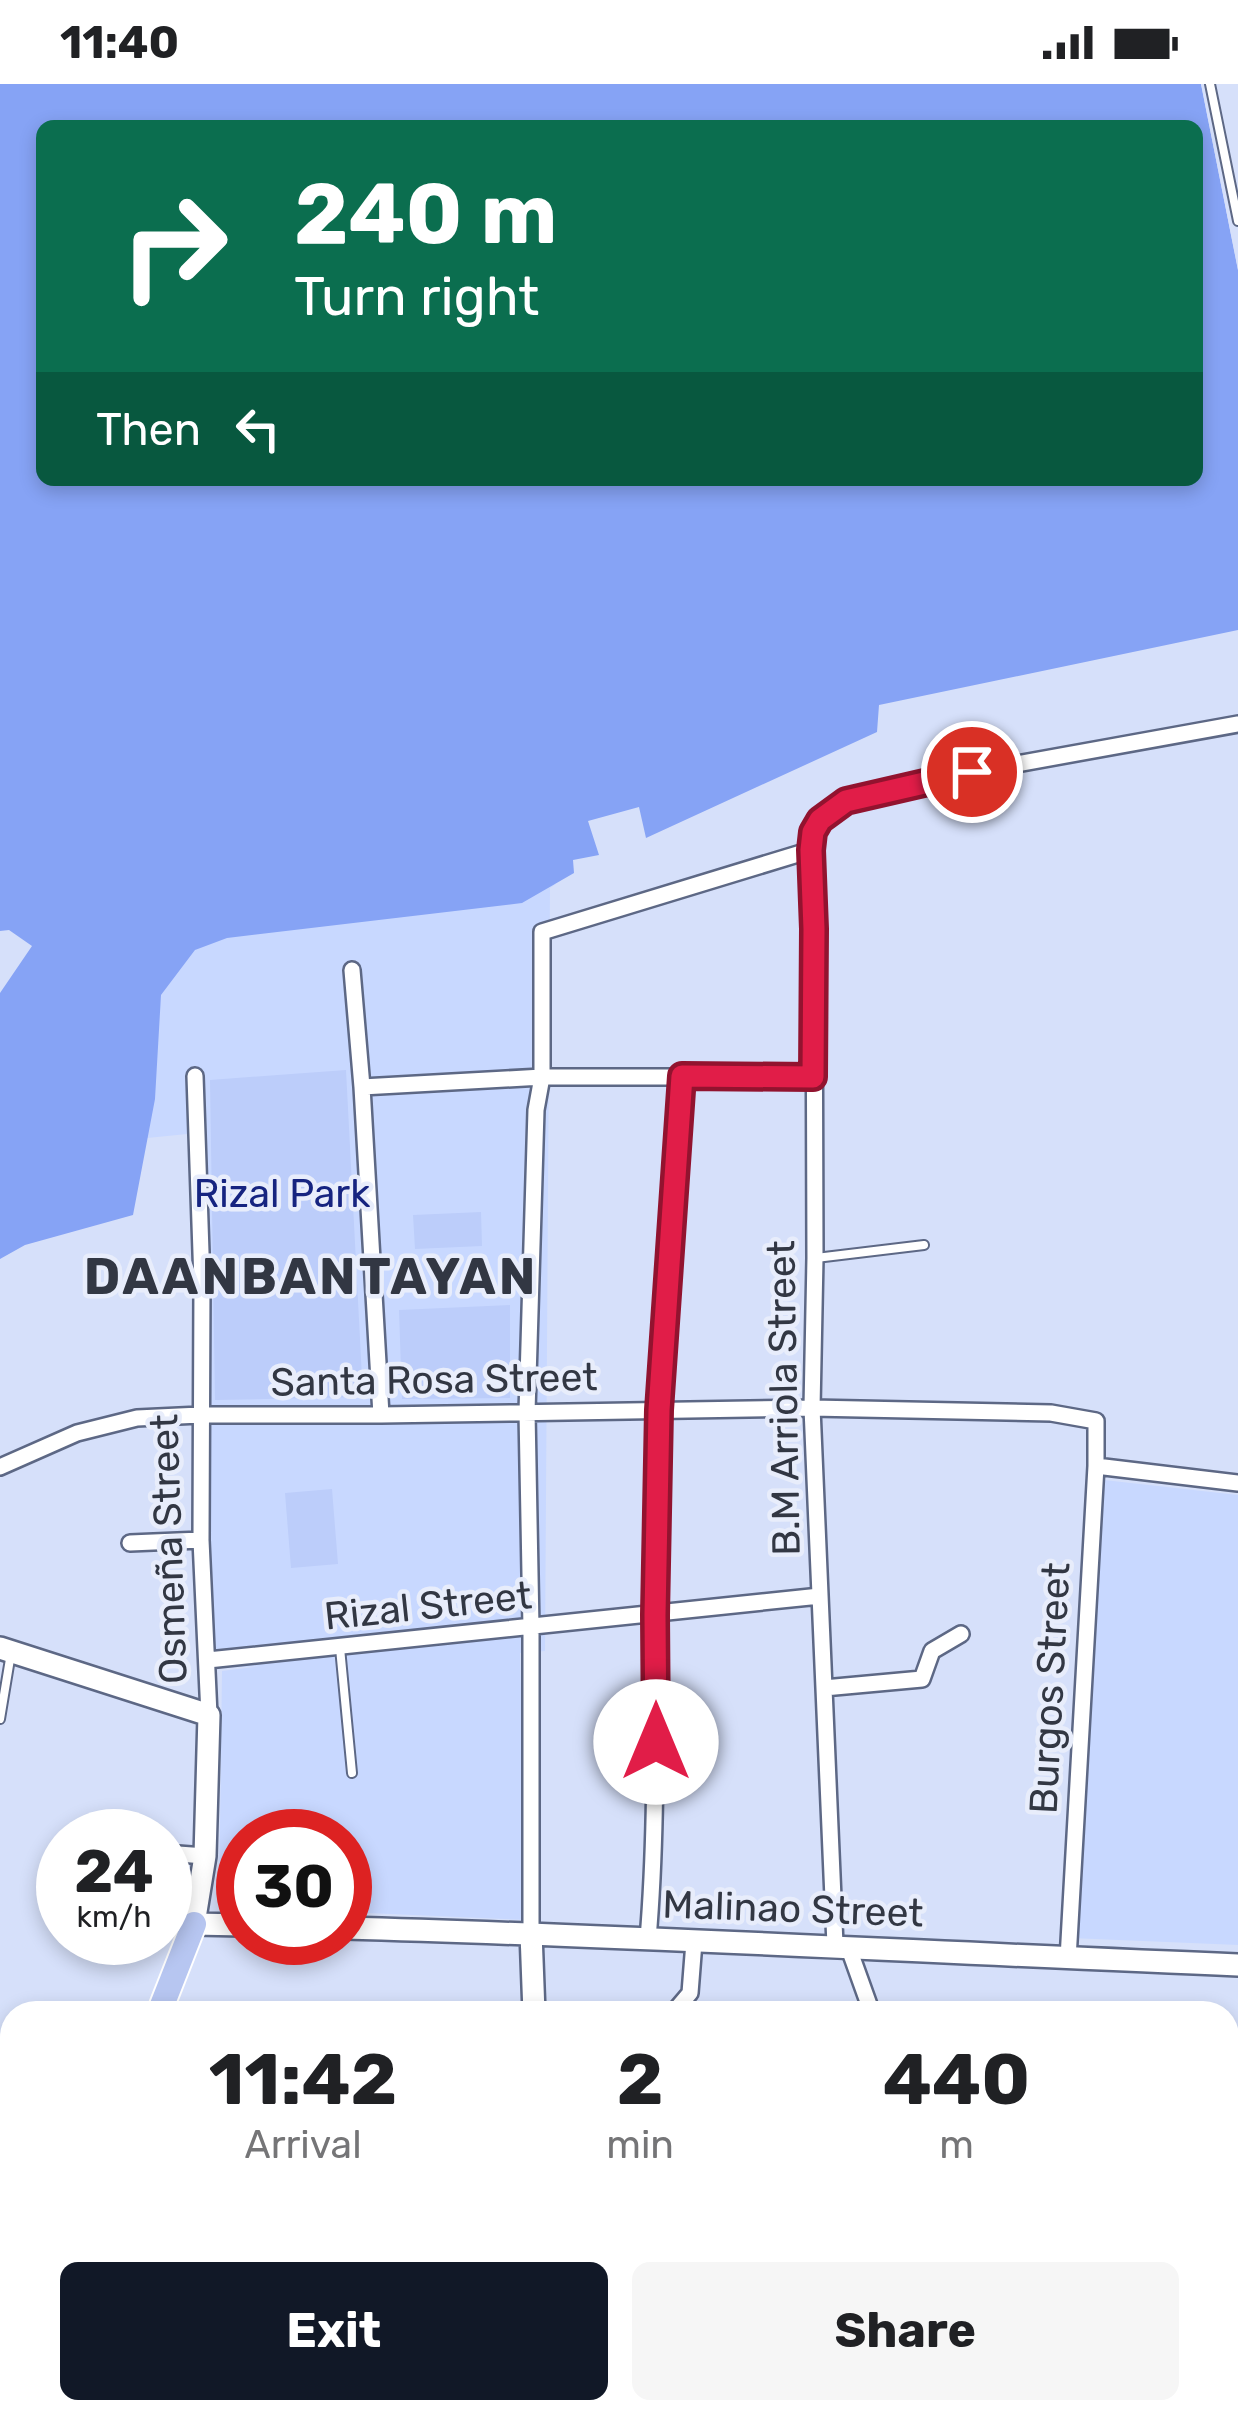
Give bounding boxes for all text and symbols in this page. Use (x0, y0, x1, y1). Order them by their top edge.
text: 11:40 (60, 16, 179, 69)
text: 240 m (294, 164, 558, 264)
icon: right (96, 168, 252, 324)
text: Turn right (294, 265, 539, 329)
icon: left (225, 396, 291, 462)
text: Then (96, 403, 201, 456)
pin (921, 721, 1023, 823)
icon: arrive (939, 739, 1005, 805)
park label: Rizal Park (194, 1171, 370, 1217)
street label: B.M Arriola Street (758, 1240, 810, 1556)
district label: DAANBANTAYAN (84, 1246, 538, 1307)
street label: Santa Rosa Street (270, 1354, 598, 1406)
street label: Osmeña Street (141, 1413, 197, 1685)
street label: Burgos Street (1020, 1561, 1080, 1815)
street label: Rizal Street (322, 1572, 534, 1640)
position arrow (593, 1679, 719, 1805)
speed limit sign: 30 (216, 1809, 372, 1965)
text: 24 (74, 1836, 154, 1907)
street label: Malinao Street (662, 1881, 924, 1937)
text: km/h (77, 1899, 151, 1935)
text: 11:42 (209, 2037, 397, 2122)
text: 2 (617, 2037, 664, 2122)
text: 440 (883, 2037, 1030, 2122)
text: Arrival (245, 2122, 362, 2168)
text: min (606, 2122, 674, 2168)
text: m (939, 2122, 974, 2168)
button: Exit (60, 2262, 608, 2400)
button: Share (632, 2262, 1179, 2400)

